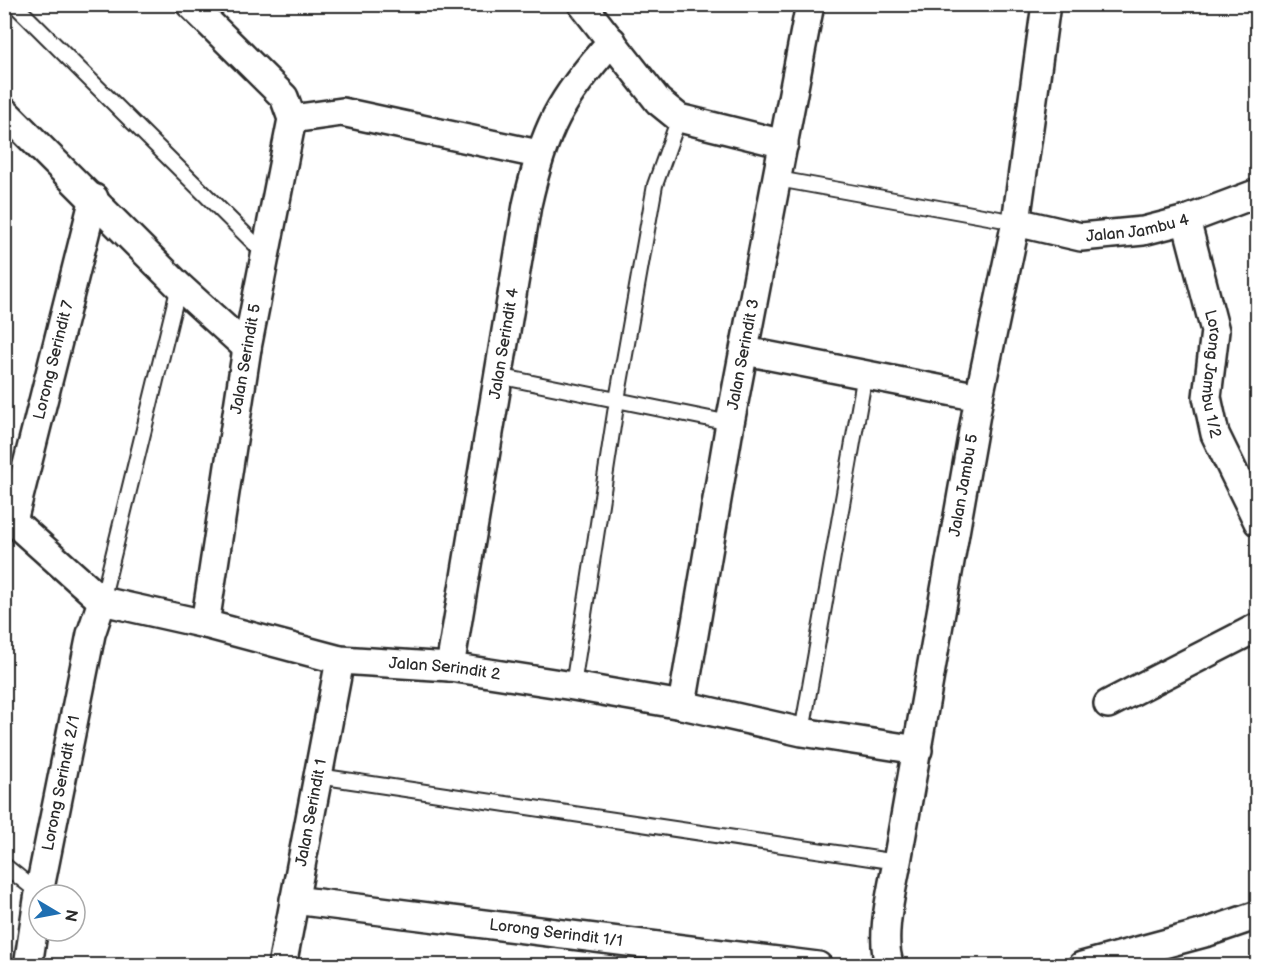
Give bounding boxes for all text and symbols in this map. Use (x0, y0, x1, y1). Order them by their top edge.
street label: Jalan Jambu 4 (1085, 210, 1191, 246)
street label: Jalan Serindit 4 (485, 286, 523, 400)
street label: Jalan Serindit 3 (723, 297, 763, 411)
street label: Lorong Serindit 7 (29, 298, 77, 421)
street label: Jalan Serindit 5 (227, 302, 265, 416)
street label: Lorong Jambu 1/2 (1197, 308, 1225, 440)
street label: Jalan Jambu 5 (945, 432, 982, 538)
street label: Jalan Serindit 2 (388, 654, 502, 684)
street label: Lorong Serindit 2/1 (38, 714, 84, 852)
street label: Jalan Serindit 1 (292, 758, 331, 868)
north arrow (27, 883, 87, 943)
text: N (60, 908, 81, 923)
street label: Lorong Serindit 1/1 (488, 915, 624, 951)

